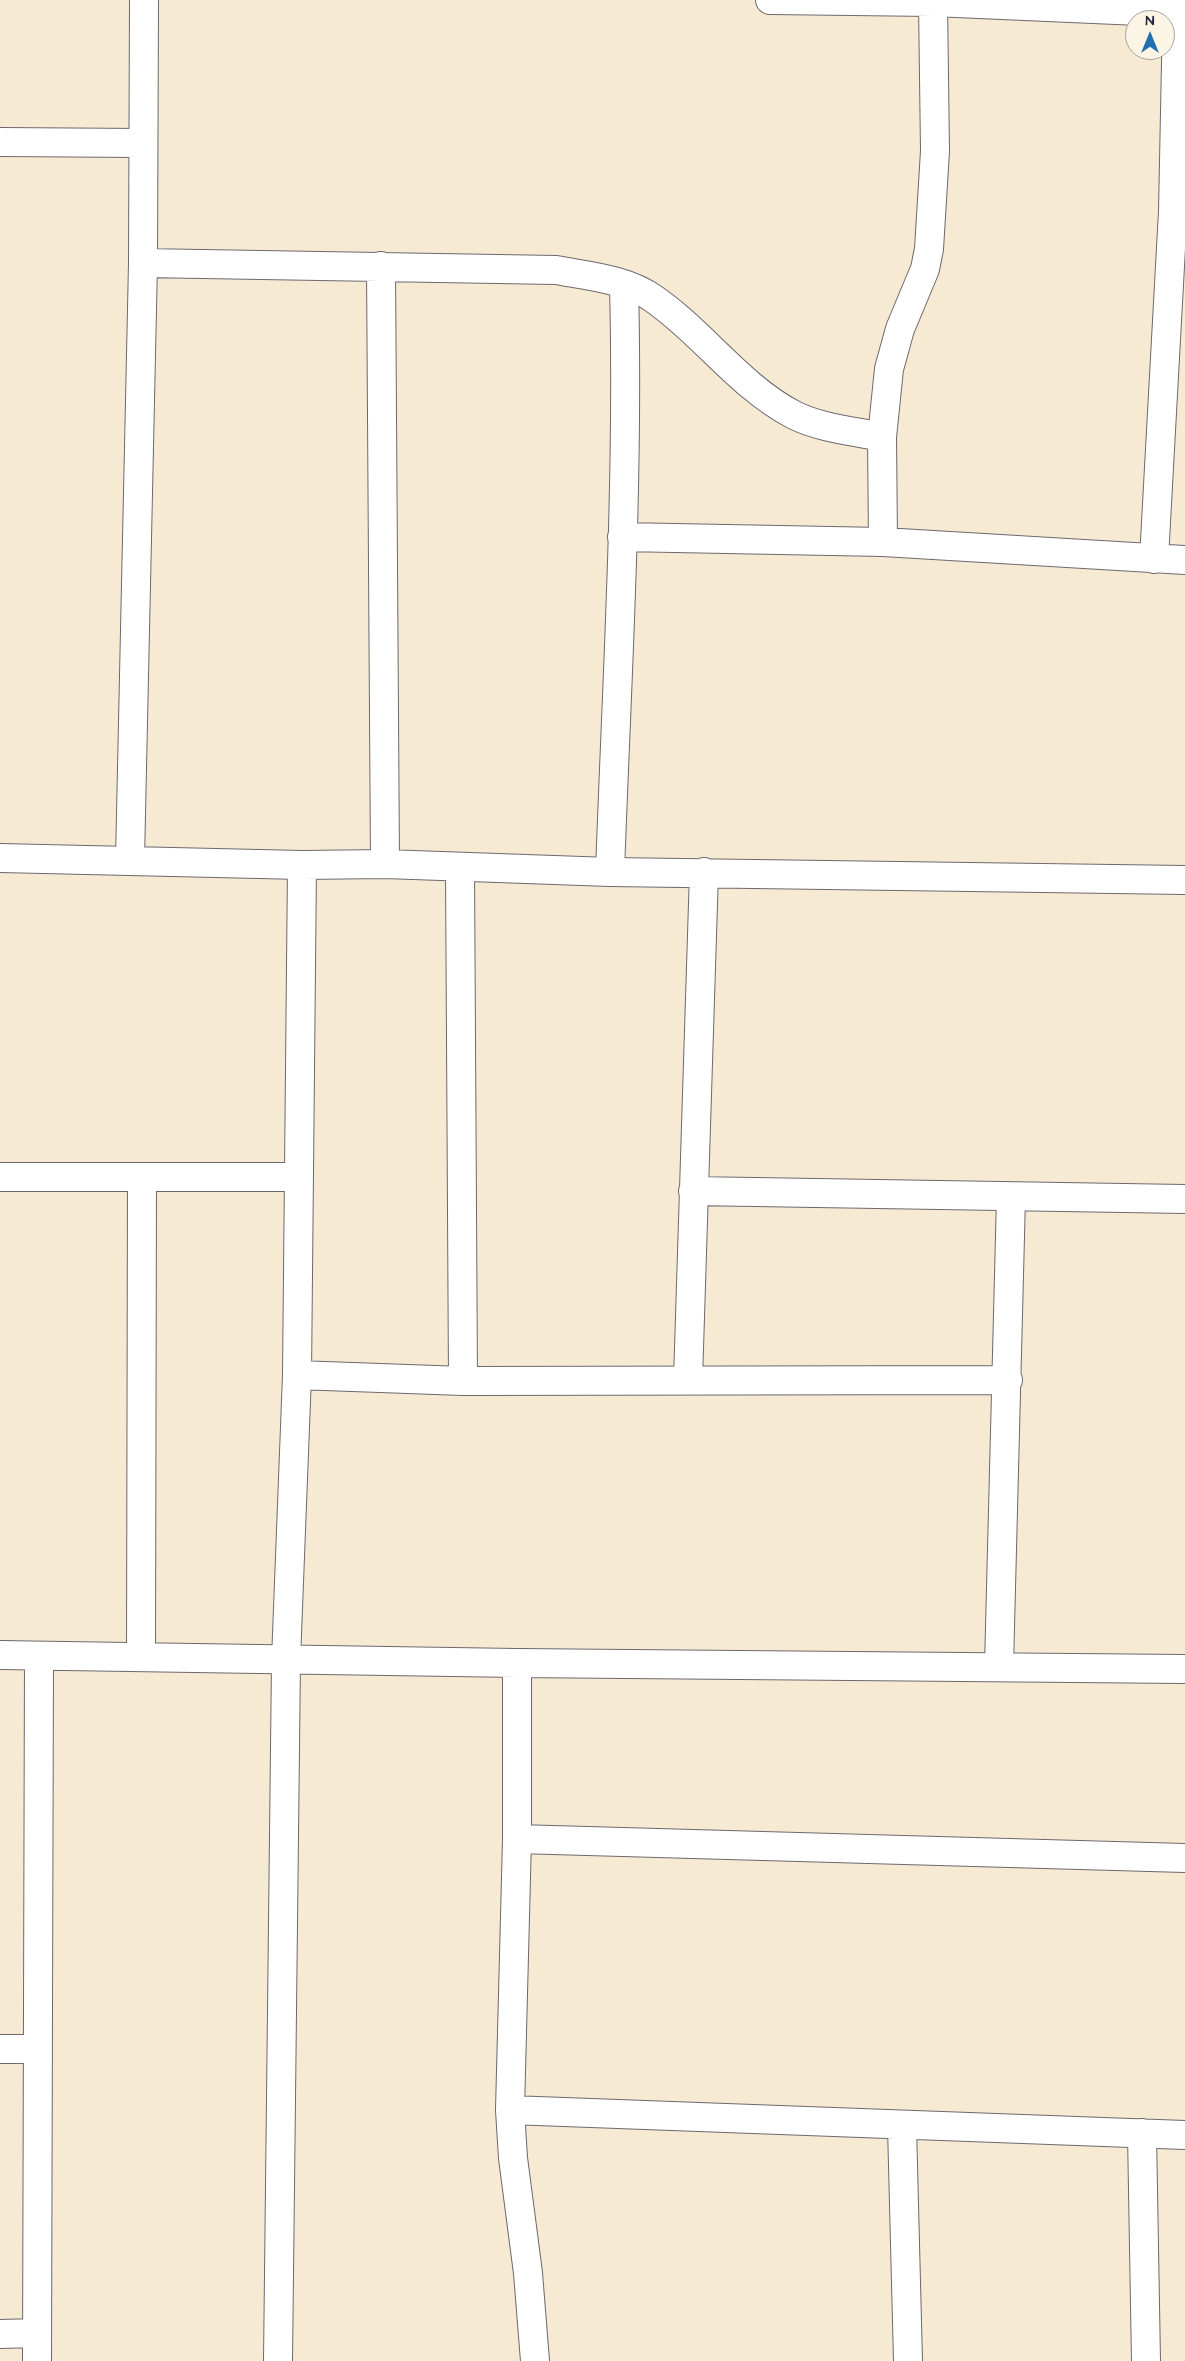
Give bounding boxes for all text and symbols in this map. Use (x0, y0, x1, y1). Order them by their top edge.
north arrow (1125, 10, 1175, 60)
text: N (1146, 11, 1154, 31)

